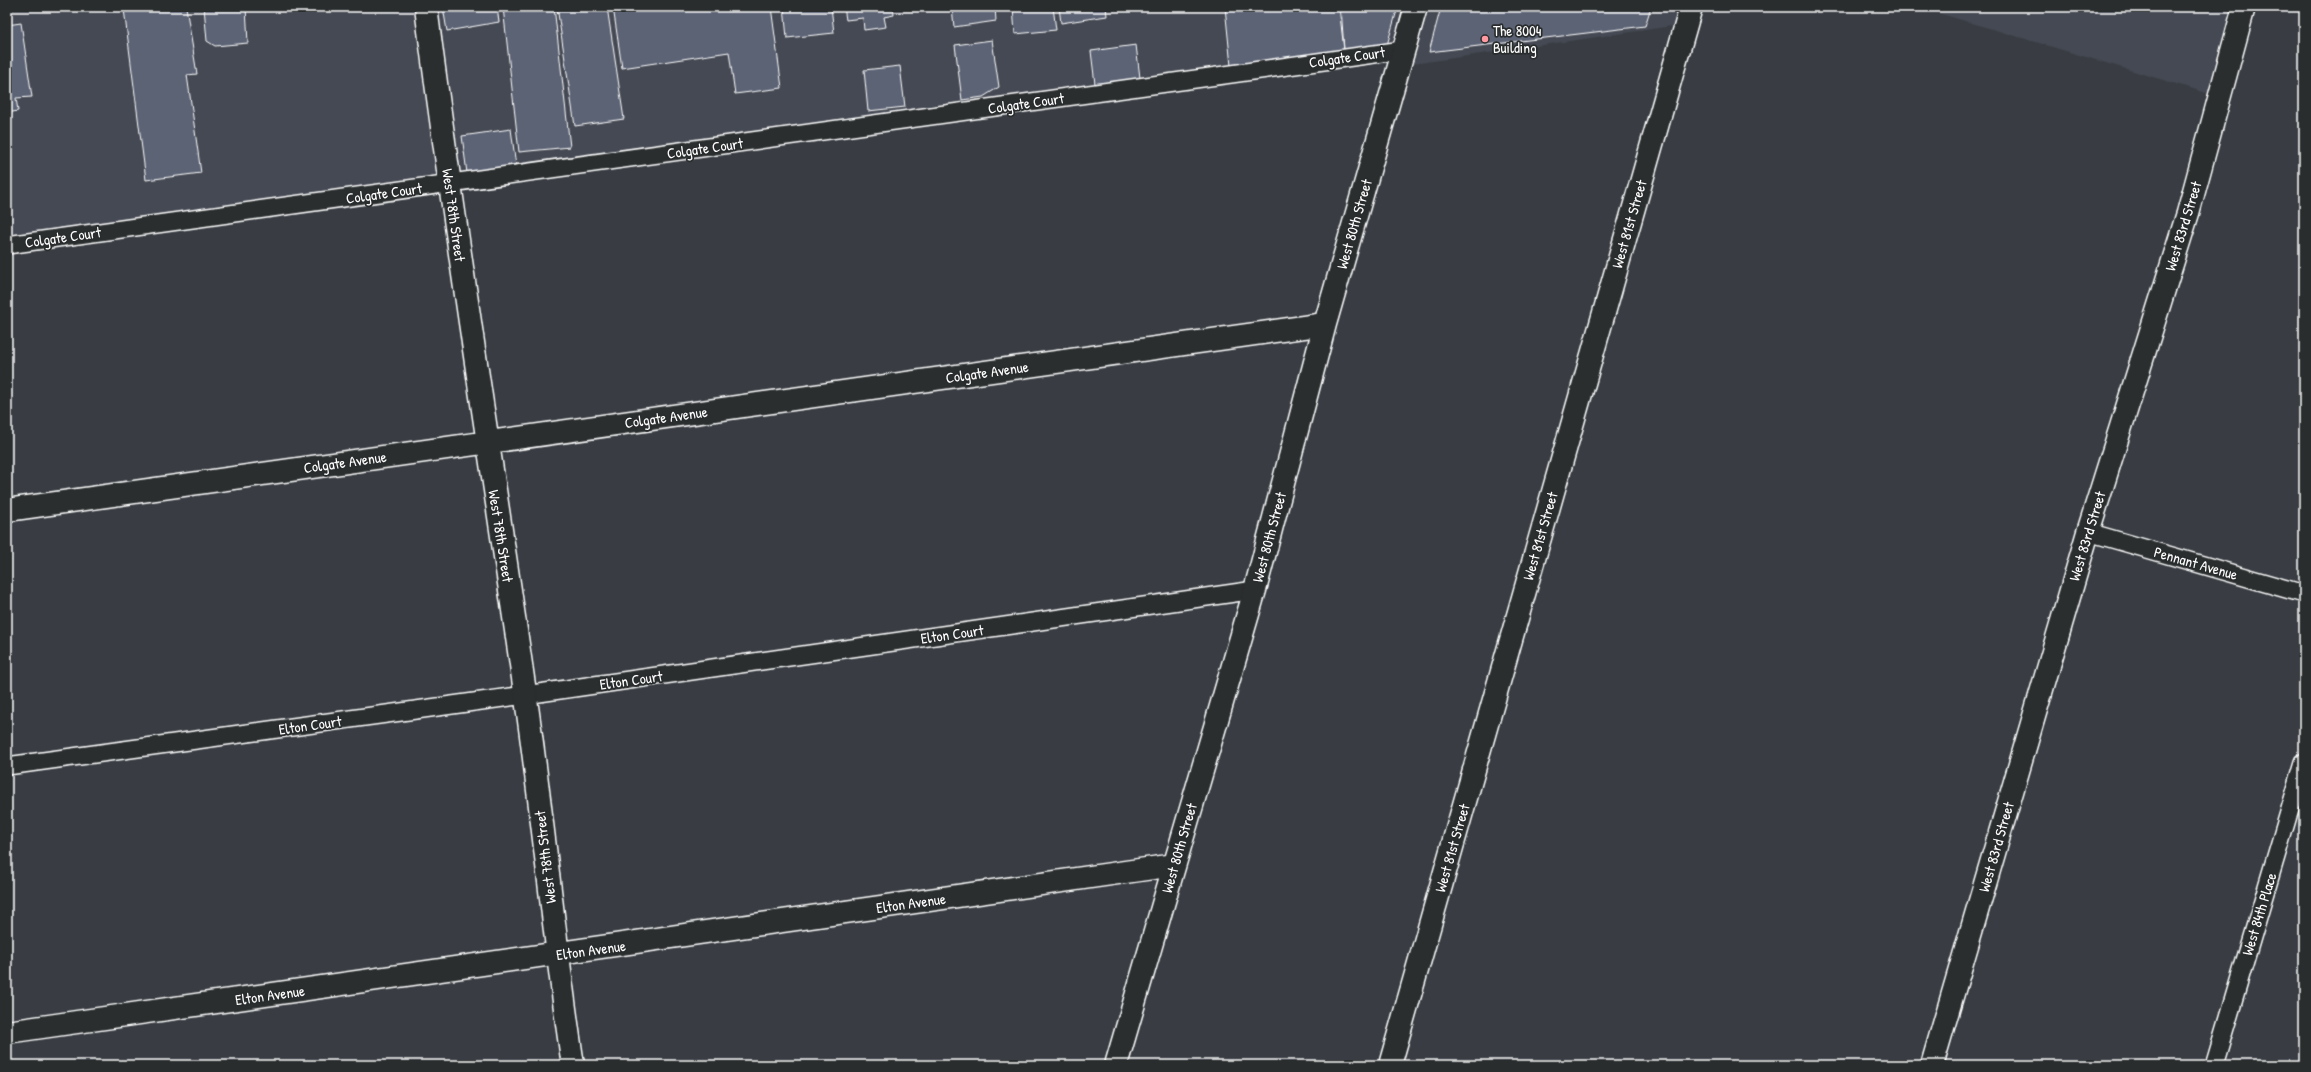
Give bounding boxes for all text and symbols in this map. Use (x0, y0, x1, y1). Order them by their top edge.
place label: The 8004 Building (1493, 20, 1542, 58)
marker: The 8004 Building (1480, 34, 1490, 44)
street label: Colgate Court (1308, 41, 1387, 73)
street label: Colgate Court (987, 87, 1066, 119)
street label: Colgate Court (666, 132, 745, 164)
street label: West 78th Street (437, 167, 471, 264)
street label: West 80th Street (1331, 176, 1377, 271)
street label: Colgate Court (345, 177, 424, 209)
street label: West 81st Street (1606, 177, 1652, 271)
street label: West 83rd Street (2159, 178, 2207, 273)
street label: Colgate Court (24, 221, 103, 253)
street label: Colgate Avenue (944, 356, 1030, 388)
street label: Colgate Avenue (623, 401, 709, 433)
street label: Colgate Avenue (302, 446, 388, 478)
street label: West 78th Street (483, 488, 519, 585)
street label: West 83rd Street (2063, 488, 2111, 583)
street label: West 80th Street (1247, 489, 1291, 584)
street label: West 81st Street (1517, 489, 1563, 583)
street label: Pennant Avenue (2152, 541, 2240, 585)
street label: Elton Court (919, 619, 986, 649)
street label: Elton Court (598, 665, 665, 695)
street label: Elton Court (277, 710, 344, 740)
street label: West 83rd Street (1973, 799, 2019, 895)
street label: West 80th Street (1156, 800, 1202, 895)
street label: West 81st Street (1429, 801, 1475, 895)
street label: West 78th Street (529, 809, 561, 905)
street label: West 84th Place (2236, 870, 2282, 958)
street label: Elton Avenue (875, 888, 947, 918)
street label: Elton Avenue (555, 935, 627, 965)
street label: Elton Avenue (234, 980, 306, 1010)

